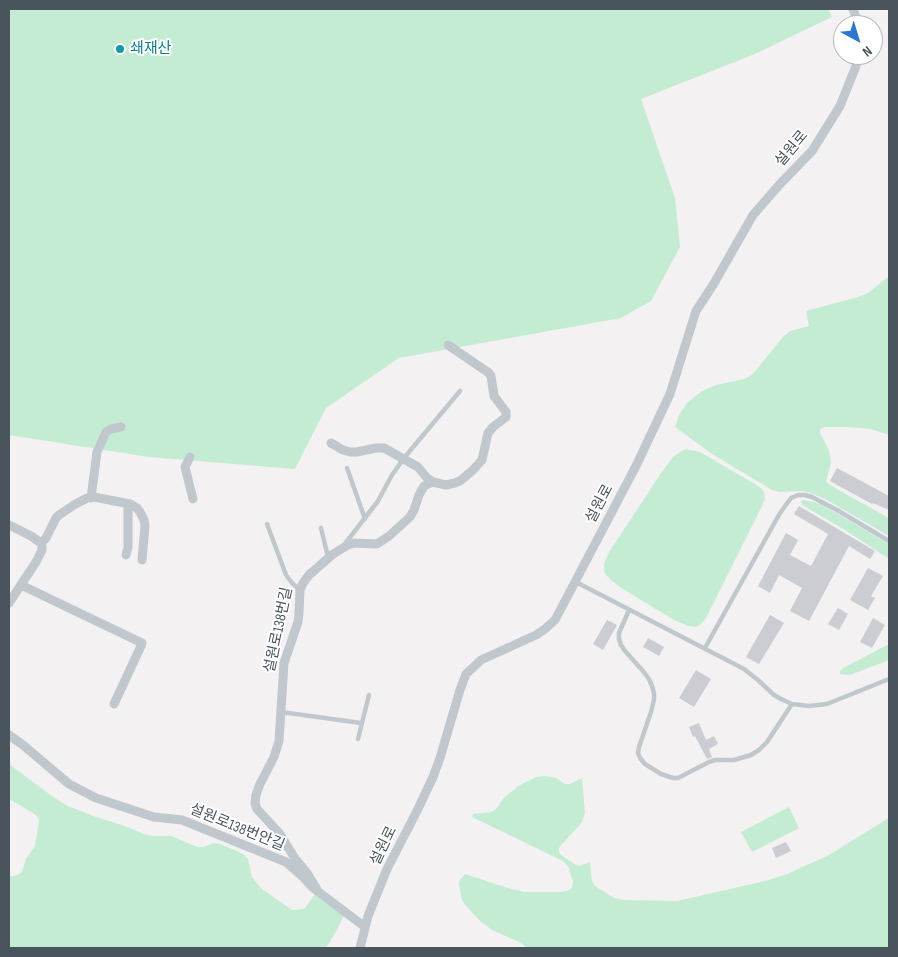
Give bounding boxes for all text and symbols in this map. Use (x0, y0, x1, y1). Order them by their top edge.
north arrow (833, 15, 883, 65)
place label: 쇄재산 (130, 40, 171, 58)
text: N (859, 42, 875, 60)
marker: 쇄재산 (114, 43, 126, 55)
street label: 설원로 (772, 127, 812, 171)
street label: 설원로 (582, 481, 618, 527)
street label: 설원로138번길 (261, 586, 297, 674)
street label: 설원로138번안길 (187, 801, 287, 855)
street label: 설원로 (367, 823, 401, 869)

